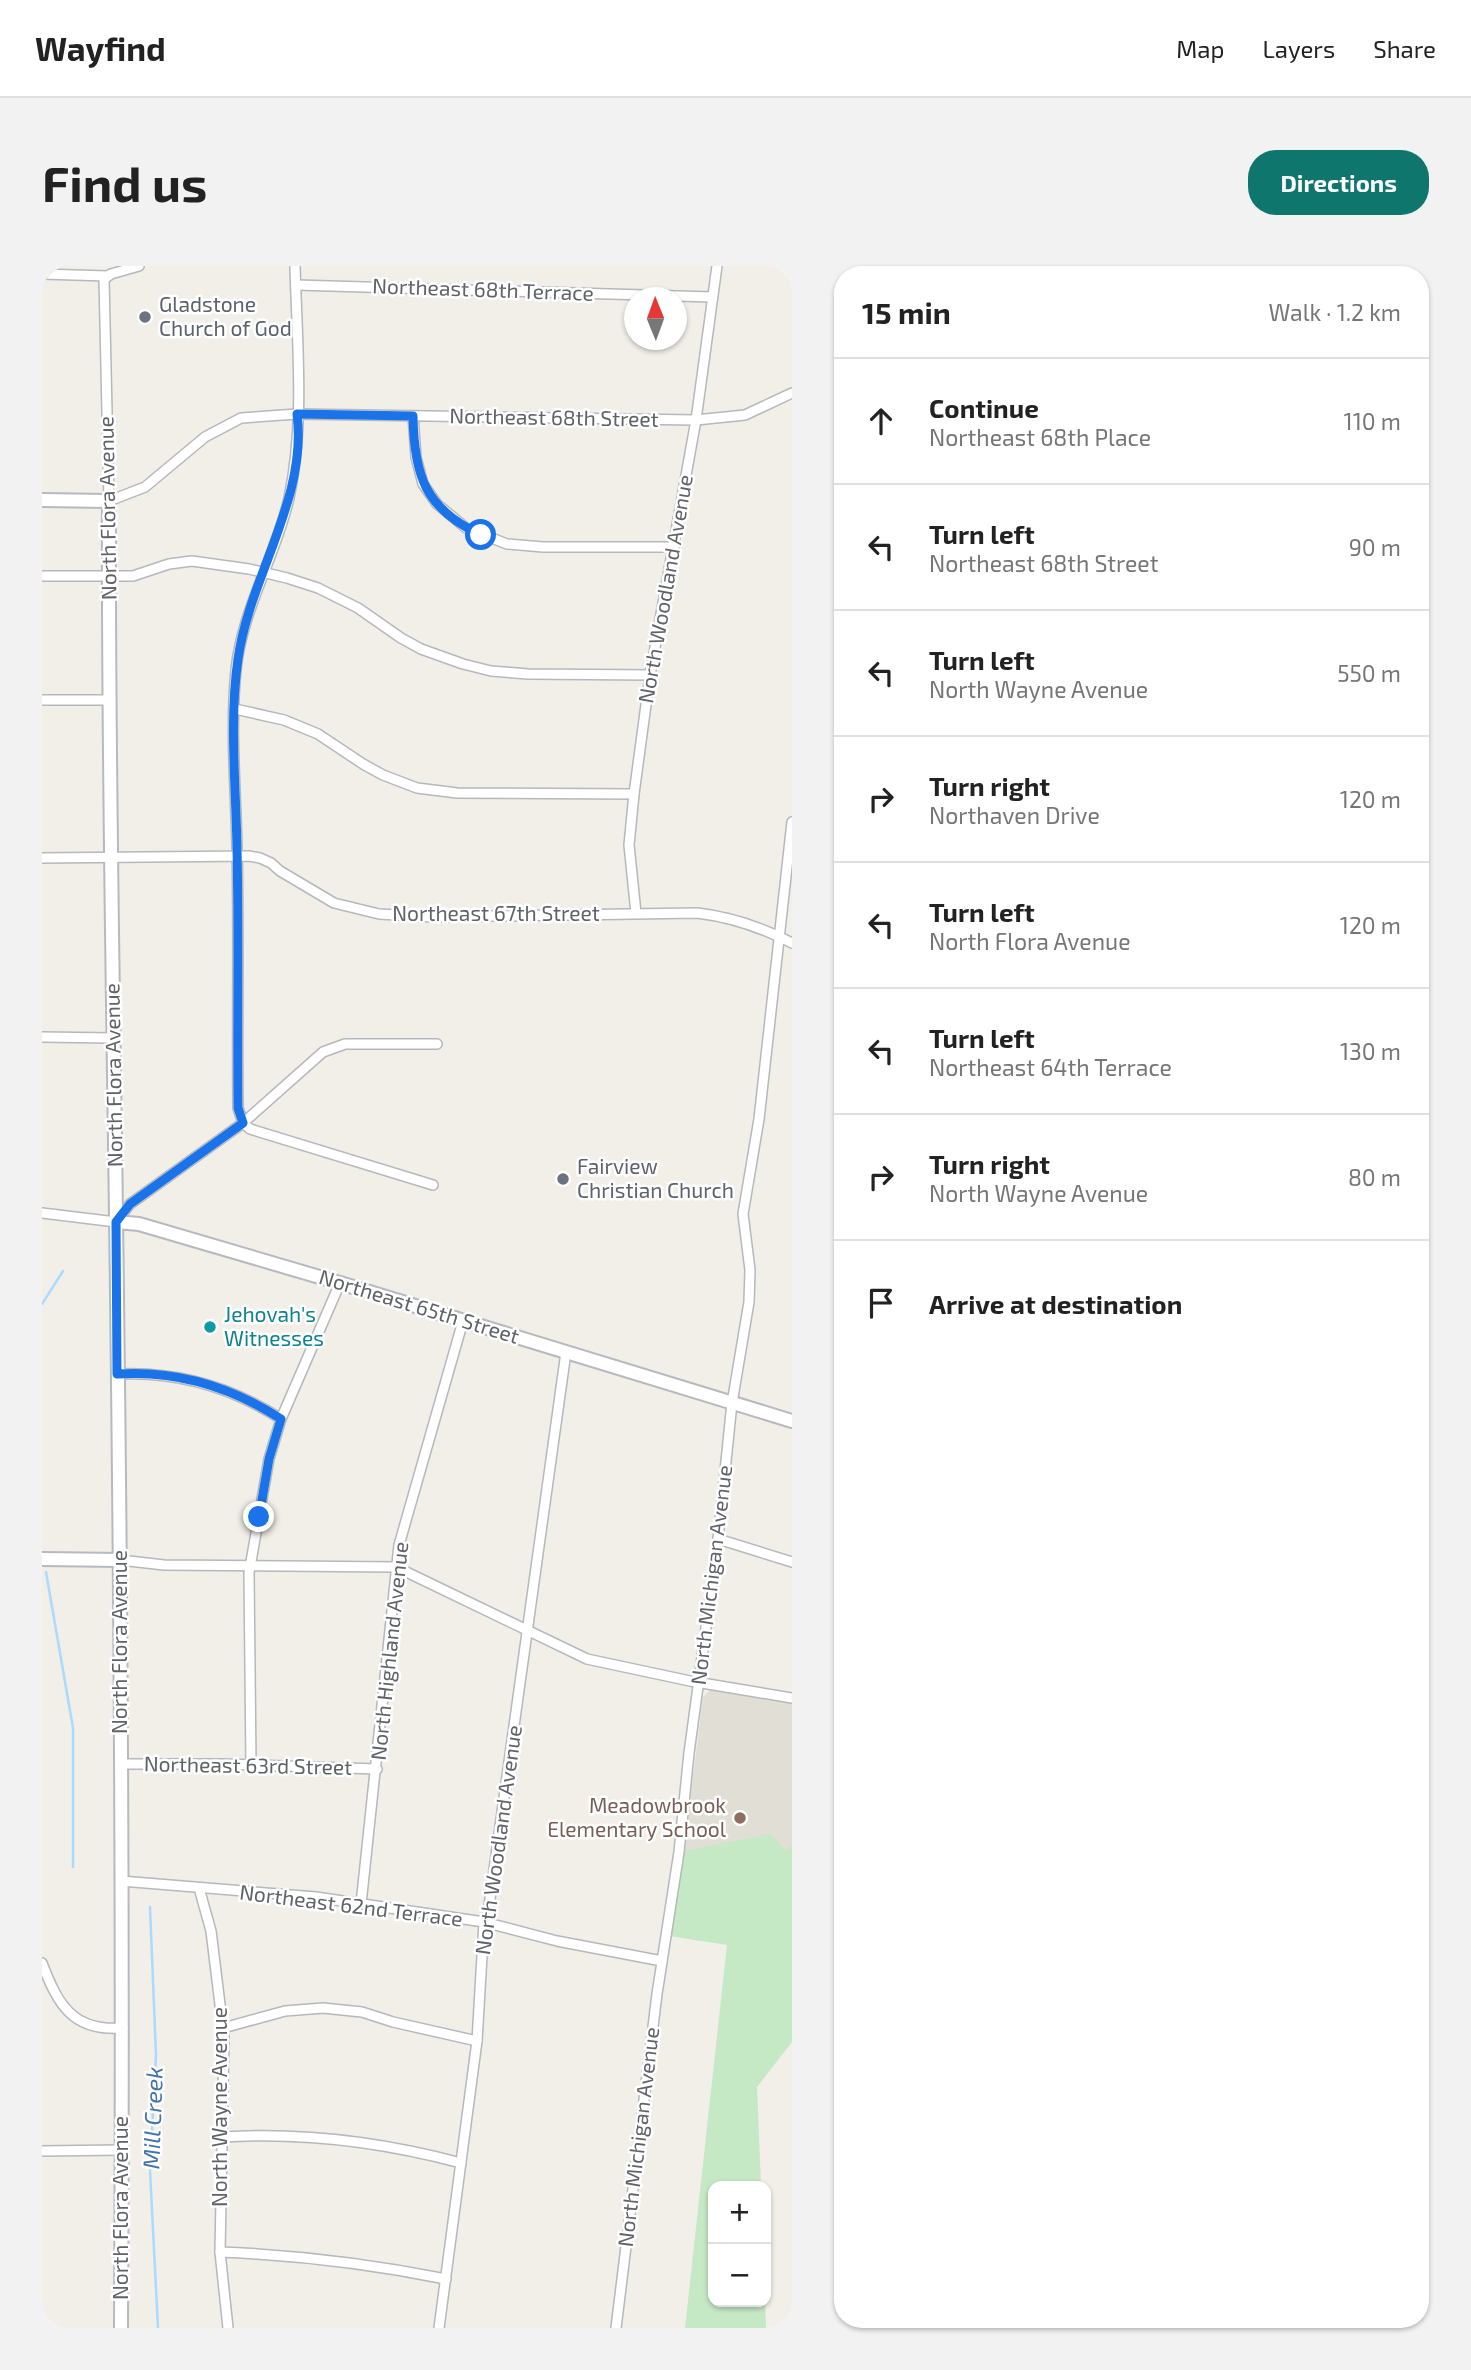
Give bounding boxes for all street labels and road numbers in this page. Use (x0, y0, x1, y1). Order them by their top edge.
street label: Northeast 68th Terrace (372, 272, 594, 305)
street label: Northeast 68th Street (449, 402, 659, 431)
street label: North Flora Avenue (92, 416, 121, 600)
street label: North Woodland Avenue (632, 472, 697, 705)
street label: Northeast 67th Street (392, 900, 600, 925)
street label: North Flora Avenue (98, 983, 127, 1167)
street label: Northeast 65th Street (316, 1263, 523, 1348)
street label: North Michigan Avenue (685, 1464, 736, 1686)
street label: North Highland Avenue (365, 1540, 412, 1761)
street label: North Flora Avenue (106, 1550, 131, 1734)
street label: North Woodland Avenue (469, 1723, 526, 1956)
street label: Northeast 63rd Street (144, 1750, 352, 1779)
street label: Northeast 62nd Terrace (238, 1878, 464, 1931)
street label: North Wayne Avenue (206, 2007, 231, 2207)
street label: North Michigan Avenue (612, 2026, 663, 2248)
street label: North Flora Avenue (107, 2116, 132, 2300)

